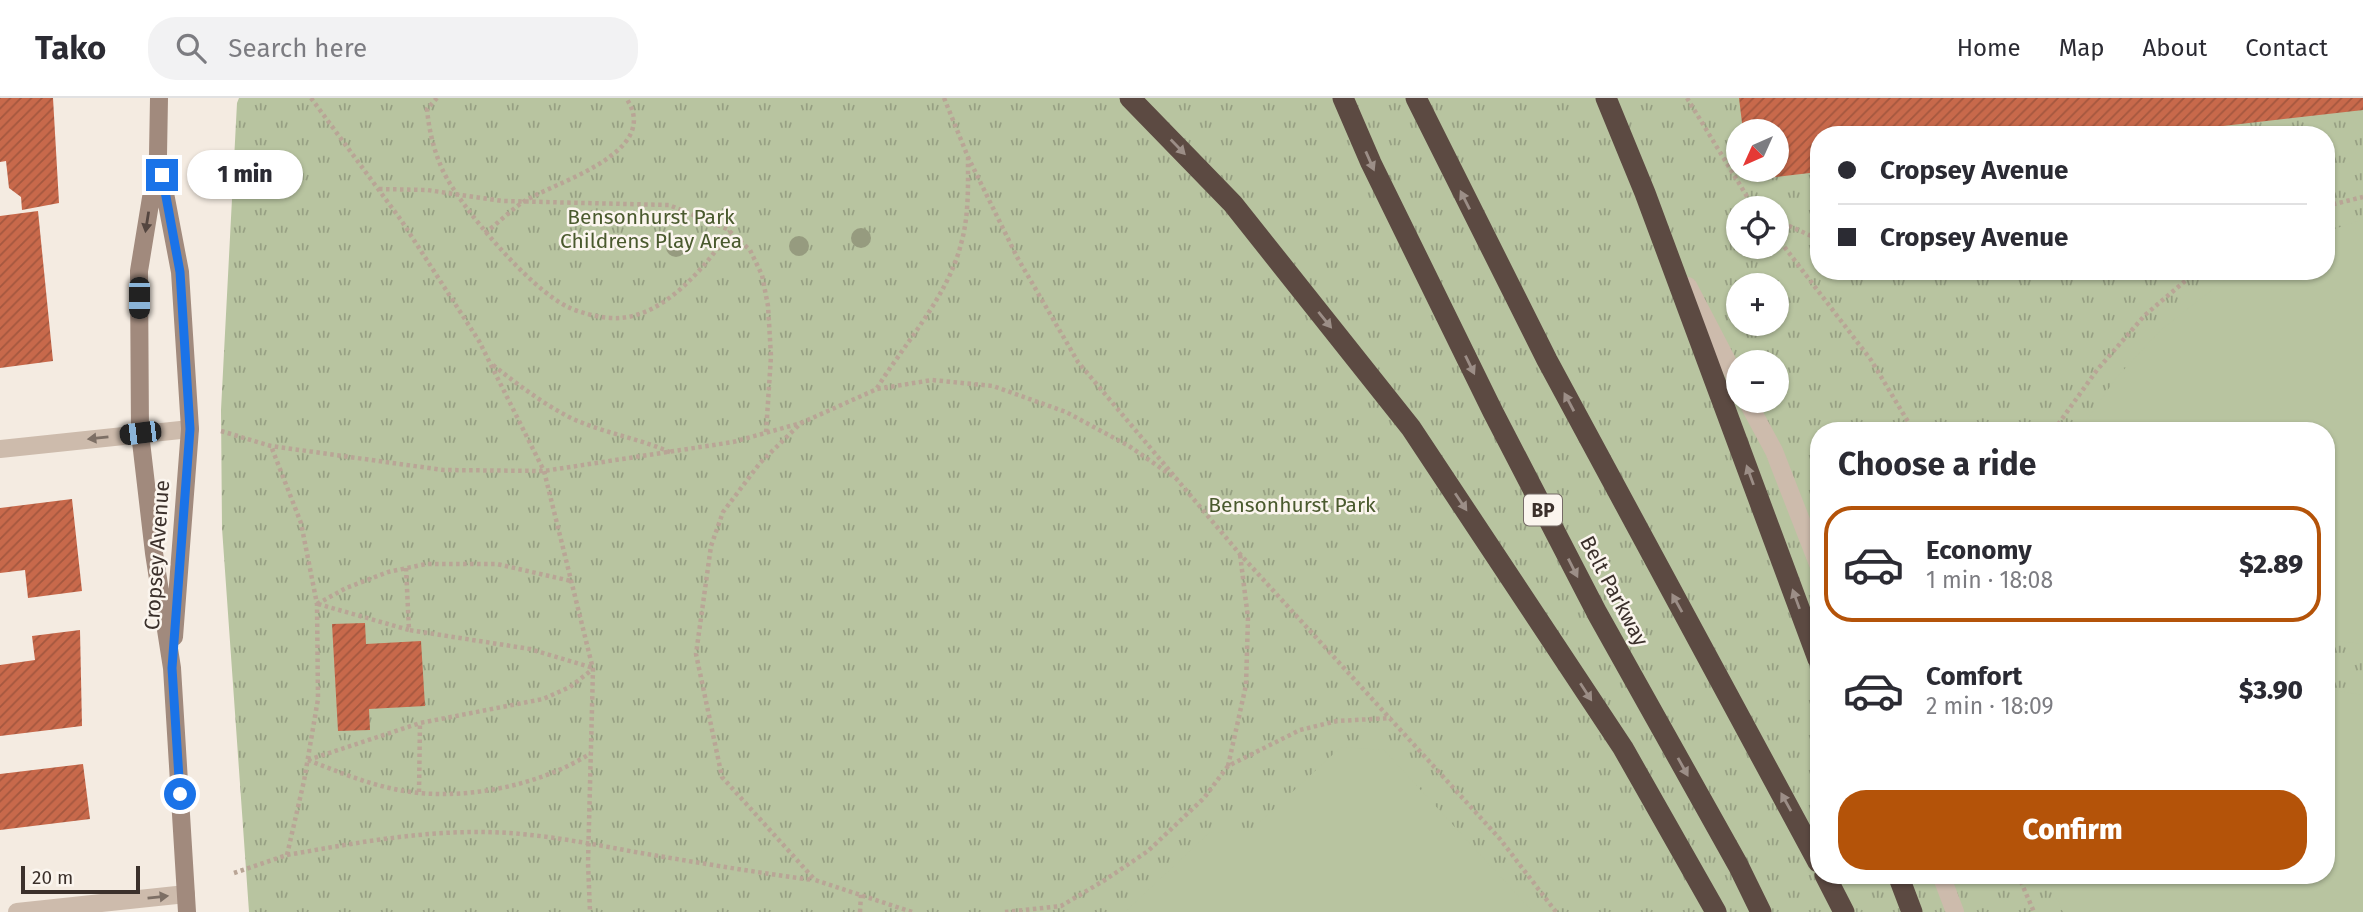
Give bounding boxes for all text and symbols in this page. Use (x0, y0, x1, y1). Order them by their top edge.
search box (148, 17, 638, 80)
text: Tako (35, 28, 106, 68)
icon: search (172, 29, 210, 67)
text: Search here (228, 33, 367, 64)
text: Home (1957, 34, 2021, 62)
text: Map (2059, 34, 2105, 62)
text: About (2143, 34, 2207, 62)
text: Contact (2245, 34, 2328, 62)
north arrow (1726, 119, 1788, 182)
map controls (1726, 119, 1789, 413)
one-way arrow (1169, 138, 1185, 155)
callout: 1 min (186, 150, 302, 200)
one-way arrow (1365, 150, 1376, 171)
text: Cropsey Avenue (1880, 155, 2068, 186)
route end (146, 159, 178, 191)
text: 1 min (217, 160, 273, 188)
one-way arrow (1460, 190, 1471, 210)
button: locate (1726, 196, 1789, 259)
park label: Bensonhurst Park Childrens Play Area (560, 204, 742, 254)
one-way arrow (141, 211, 152, 233)
text: Cropsey Avenue (1880, 222, 2068, 253)
button: + (1726, 273, 1789, 336)
car (129, 277, 150, 319)
one-way arrow (1318, 311, 1332, 329)
button: − (1726, 350, 1789, 413)
one-way arrow (1464, 355, 1475, 375)
one-way arrow (1563, 392, 1575, 412)
car (118, 420, 163, 446)
one-way arrow (86, 433, 108, 444)
text: Choose a ride (1838, 445, 2036, 483)
one-way arrow (1744, 464, 1755, 485)
street label: Cropsey Avenue (139, 479, 175, 631)
park label: Bensonhurst Park (1208, 492, 1376, 518)
one-way arrow (1454, 493, 1467, 512)
road number: BP (1524, 494, 1562, 526)
street label: Belt Parkway (1574, 531, 1654, 651)
icon: car (1842, 533, 1905, 596)
text: Economy (1926, 535, 2032, 566)
text: $2.89 (2239, 549, 2303, 580)
one-way arrow (1568, 558, 1579, 578)
text: 1 min · 18:08 (1926, 566, 2053, 594)
one-way arrow (1790, 588, 1801, 609)
one-way arrow (1671, 593, 1683, 612)
icon: car (1842, 659, 1905, 722)
text: Comfort (1926, 661, 2022, 692)
text: $3.90 (2239, 675, 2303, 706)
one-way arrow (1580, 683, 1593, 702)
text: 2 min · 18:09 (1926, 692, 2054, 720)
one-way arrow (1677, 757, 1689, 777)
route start (164, 778, 196, 810)
button: Confirm (1838, 790, 2307, 870)
one-way arrow (1781, 792, 1792, 812)
scale bar (21, 863, 140, 895)
text: 20 m (32, 866, 73, 889)
one-way arrow (147, 891, 169, 902)

